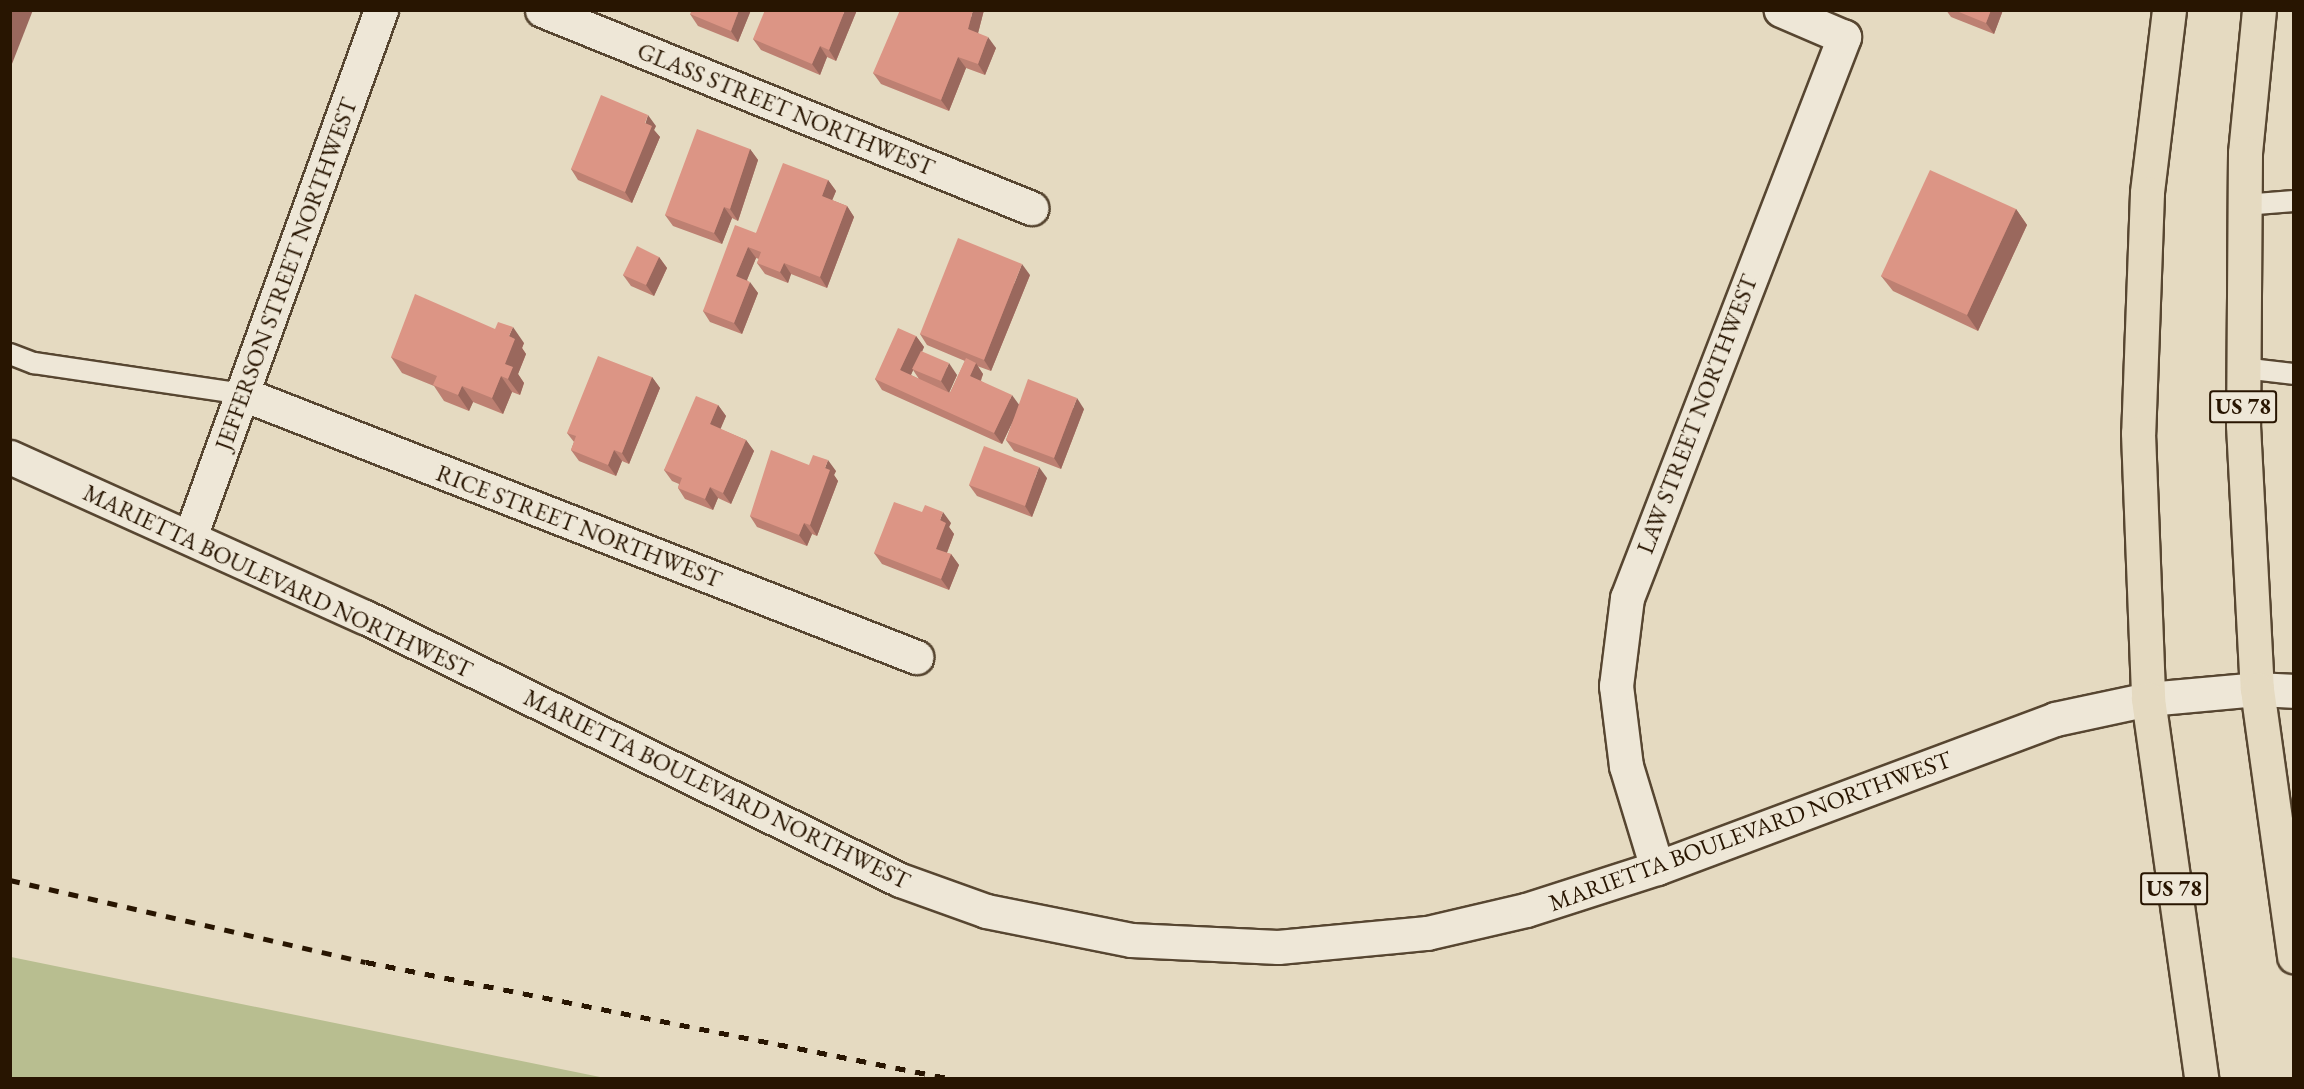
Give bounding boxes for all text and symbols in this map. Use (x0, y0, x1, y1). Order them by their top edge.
street label: GLASS STREET NORTHWEST (633, 36, 939, 182)
street label: JEFFERSON STREET NORTHWEST (209, 94, 363, 454)
street label: LAW STREET NORTHWEST (1630, 270, 1764, 558)
road number: US 78 (2208, 388, 2278, 426)
street label: RICE STREET NORTHWEST (432, 458, 726, 594)
street label: MARIETTA BOULEVARD NORTHWEST (79, 478, 477, 684)
street label: MARIETTA BOULEVARD NORTHWEST (519, 683, 915, 895)
street label: MARIETTA BOULEVARD NORTHWEST (1545, 745, 1955, 917)
road number: US 78 (2140, 870, 2208, 908)

